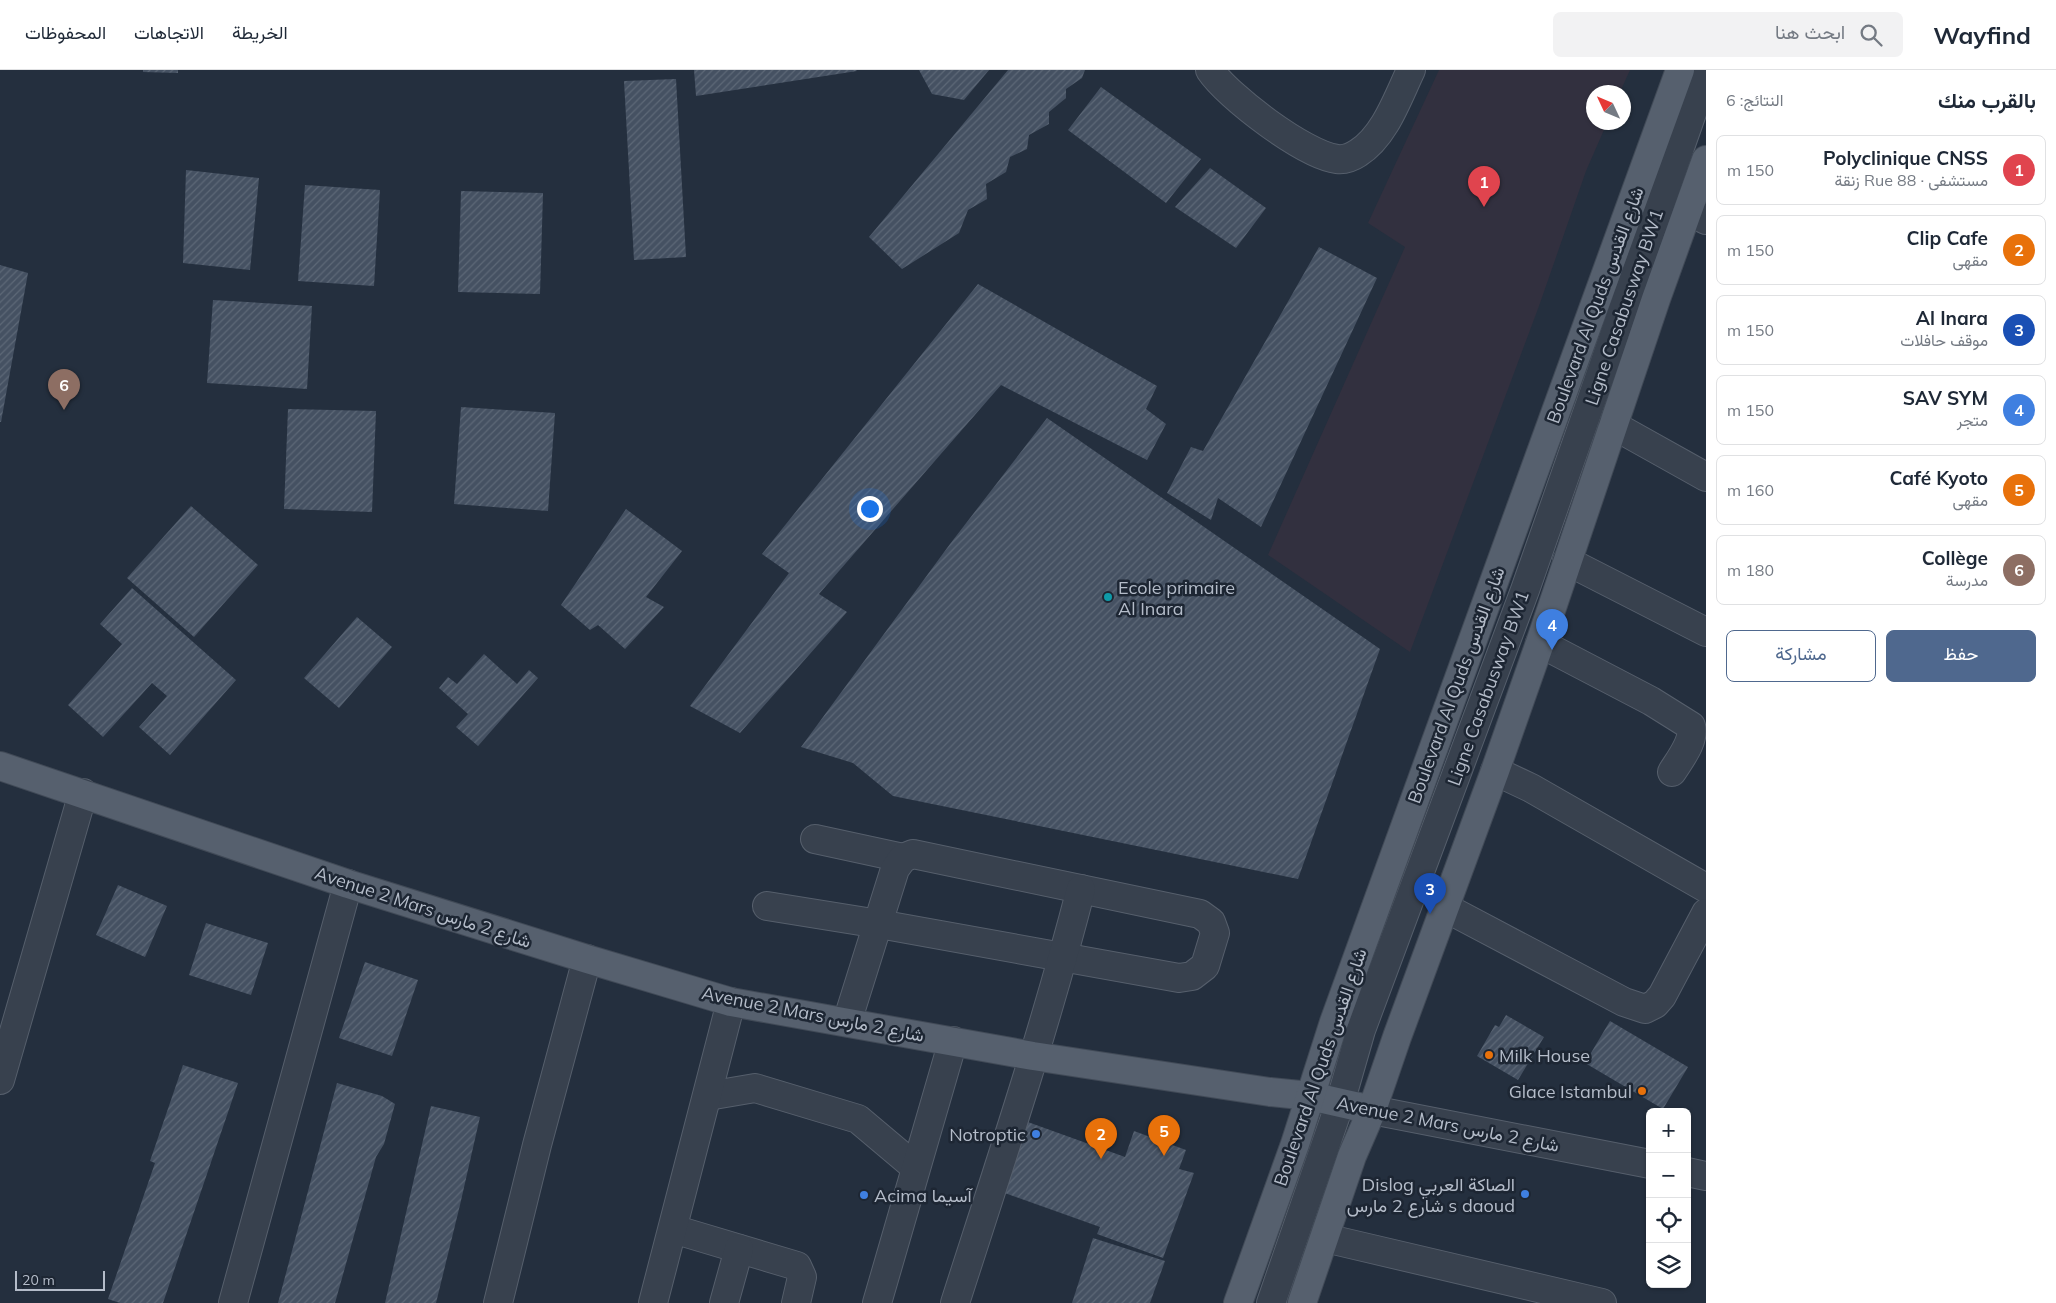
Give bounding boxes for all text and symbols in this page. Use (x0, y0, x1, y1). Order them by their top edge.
search box (1553, 12, 1903, 57)
text: ابحث هنا (1775, 20, 1845, 44)
text: Wayfind (1933, 20, 2031, 50)
text: المحفوظات (25, 21, 106, 44)
text: الاتجاهات (134, 21, 204, 44)
text: الخريطة (232, 21, 288, 44)
icon: search (1857, 21, 1885, 49)
north arrow (1586, 85, 1631, 130)
text: بالقرب منك (1938, 87, 2036, 113)
text: النتائج: 6 (1726, 90, 1783, 110)
text: Polyclinique CNSS (1823, 146, 1988, 170)
text: 150 m (1727, 160, 1774, 180)
text: 1 (2014, 160, 2024, 180)
pin: 1 (1468, 166, 1500, 207)
text: مستشفى · Rue 88 زنقة (1835, 170, 1988, 190)
street label: Boulevard Al Quds شارع القدس (1541, 184, 1649, 427)
street label: Ligne Casabusway BW1 (1580, 206, 1668, 408)
text: Clip Cafe (1906, 226, 1988, 250)
text: 150 m (1727, 240, 1774, 260)
text: 2 (2014, 240, 2024, 260)
text: مقهى (1953, 250, 1988, 270)
text: Al Inara (1916, 306, 1988, 330)
text: 150 m (1727, 320, 1774, 340)
text: 3 (2014, 320, 2024, 340)
text: موقف حافلات (1900, 330, 1988, 350)
pin: 6 (48, 369, 80, 410)
text: SAV SYM (1903, 386, 1988, 410)
text: 150 m (1727, 400, 1774, 420)
text: 4 (2014, 400, 2024, 420)
text: متجر (1957, 410, 1988, 430)
text: Café Kyoto (1889, 466, 1988, 490)
text: 160 m (1727, 480, 1774, 500)
text: 5 (2014, 480, 2024, 500)
text: مقهى (1953, 490, 1988, 510)
your location (857, 496, 883, 522)
text: Collège (1922, 546, 1988, 570)
text: 180 m (1727, 560, 1774, 580)
text: 6 (2014, 560, 2024, 580)
street label: Boulevard Al Quds شارع القدس (1402, 564, 1510, 807)
text: مدرسة (1946, 570, 1988, 590)
place label: Ecole primaire Al Inara (1118, 576, 1235, 620)
street label: Ligne Casabusway BW1 (1442, 587, 1534, 789)
marker: Ecole primaire Al Inara (1102, 591, 1114, 603)
pin: 4 (1536, 609, 1568, 650)
button: مشاركة (1726, 630, 1876, 682)
button: حفظ (1886, 630, 2036, 682)
street label: Avenue 2 Mars شارع 2 مارس (312, 861, 534, 954)
pin: 3 (1414, 873, 1446, 914)
street label: Boulevard Al Quds شارع القدس (1268, 945, 1373, 1189)
street label: Avenue 2 Mars شارع 2 مارس (700, 981, 926, 1048)
place label: Milk House (1499, 1044, 1590, 1067)
marker: Milk House (1483, 1049, 1495, 1061)
place label: Glace Istambul (1509, 1080, 1632, 1103)
marker: Glace Istambul (1636, 1085, 1648, 1097)
street label: Avenue 2 Mars شارع 2 مارس (1335, 1091, 1561, 1158)
map controls (1646, 1108, 1691, 1288)
button: + (1646, 1108, 1691, 1153)
pin: 5 (1148, 1115, 1180, 1156)
pin: 2 (1085, 1118, 1117, 1159)
place label: Notroptic (949, 1123, 1026, 1146)
marker: Notroptic (1030, 1128, 1042, 1140)
button: − (1646, 1153, 1691, 1198)
place label: Dislog الصاكة العربي شارع 2 مارس s daoud (1347, 1173, 1515, 1218)
place label: Acima آسيما (874, 1184, 973, 1207)
marker: Dislog الصاكة العربي شارع 2 مارس s daoud (1519, 1188, 1531, 1200)
marker: Acima آسيما (858, 1189, 870, 1201)
button: locate (1646, 1198, 1691, 1243)
button: layers (1646, 1243, 1691, 1288)
scale bar (15, 1268, 105, 1291)
text: 20 m (22, 1271, 55, 1289)

